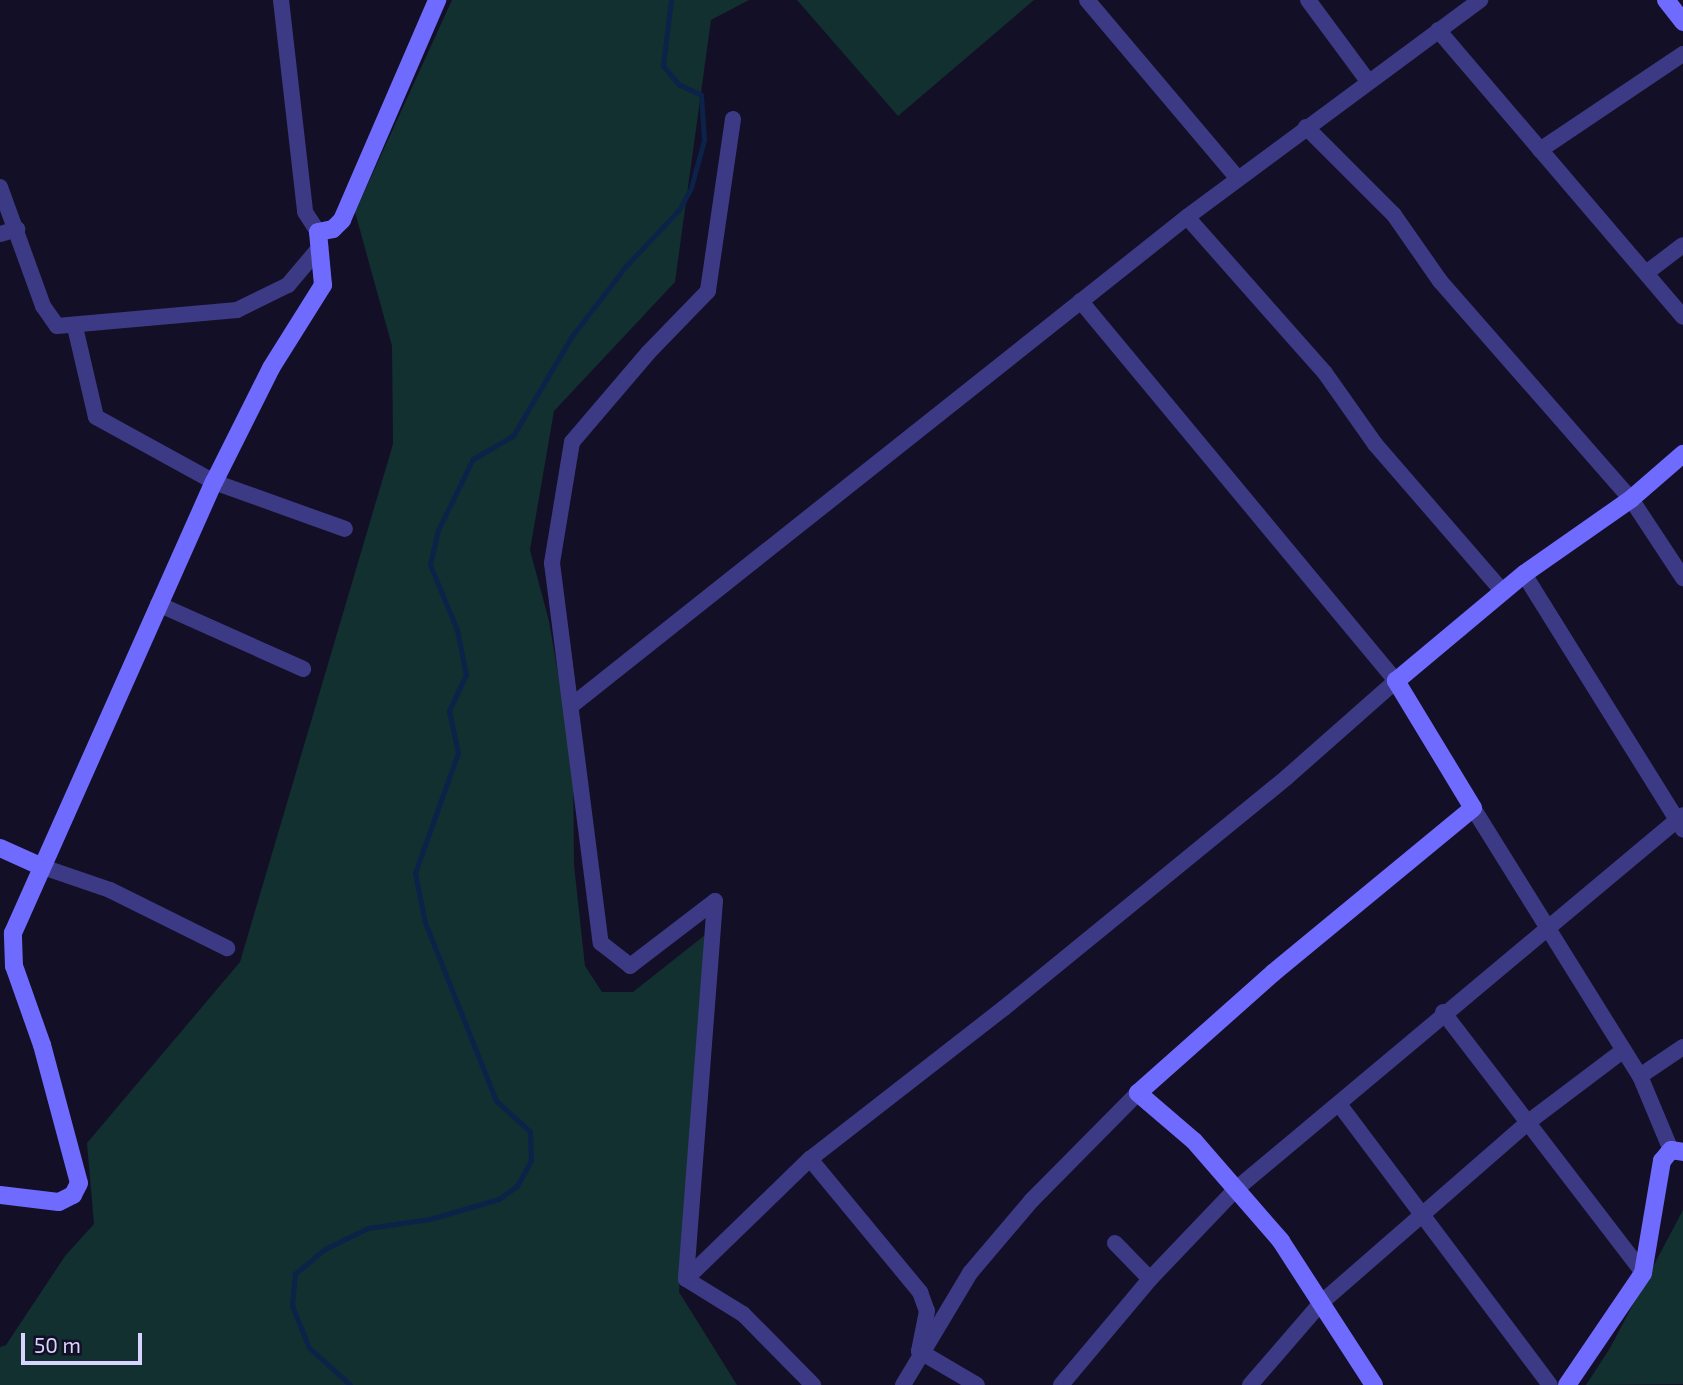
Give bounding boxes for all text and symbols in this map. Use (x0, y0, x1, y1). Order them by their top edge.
scale bar (24, 1318, 145, 1362)
text: 50 m (34, 1332, 81, 1357)

